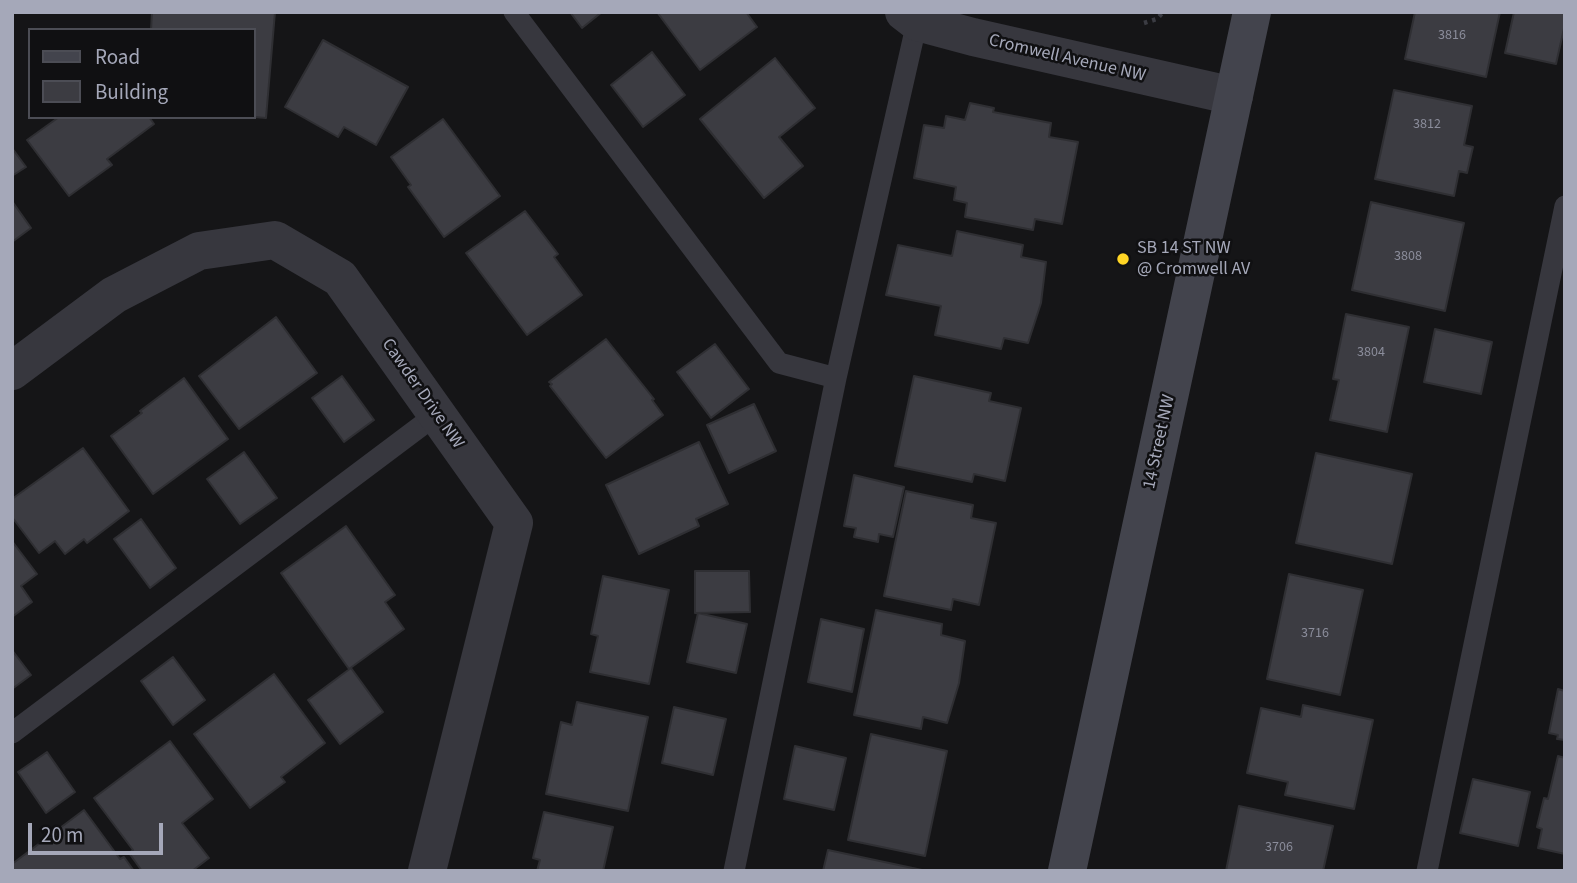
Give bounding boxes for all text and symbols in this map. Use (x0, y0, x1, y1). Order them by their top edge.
legend (28, 28, 256, 119)
house number: 3816 (1438, 28, 1466, 44)
street label: Cromwell Avenue NW (986, 30, 1148, 88)
text: Road (95, 42, 140, 72)
text: Building (95, 77, 168, 107)
house number: 3812 (1413, 117, 1441, 133)
place label: SB 14 ST NW @ Cromwell AV (1137, 238, 1250, 280)
house number: 3808 (1394, 249, 1422, 265)
marker: SB 14 ST NW @ Cromwell AV (1115, 251, 1131, 267)
street label: Cawder Drive NW (376, 335, 468, 453)
house number: 3804 (1357, 345, 1385, 361)
street label: 14 Street NW (1139, 393, 1181, 491)
house number: 3716 (1301, 626, 1329, 642)
scale bar (32, 810, 166, 854)
text: 20 m (41, 820, 83, 850)
house number: 3706 (1265, 840, 1293, 856)

